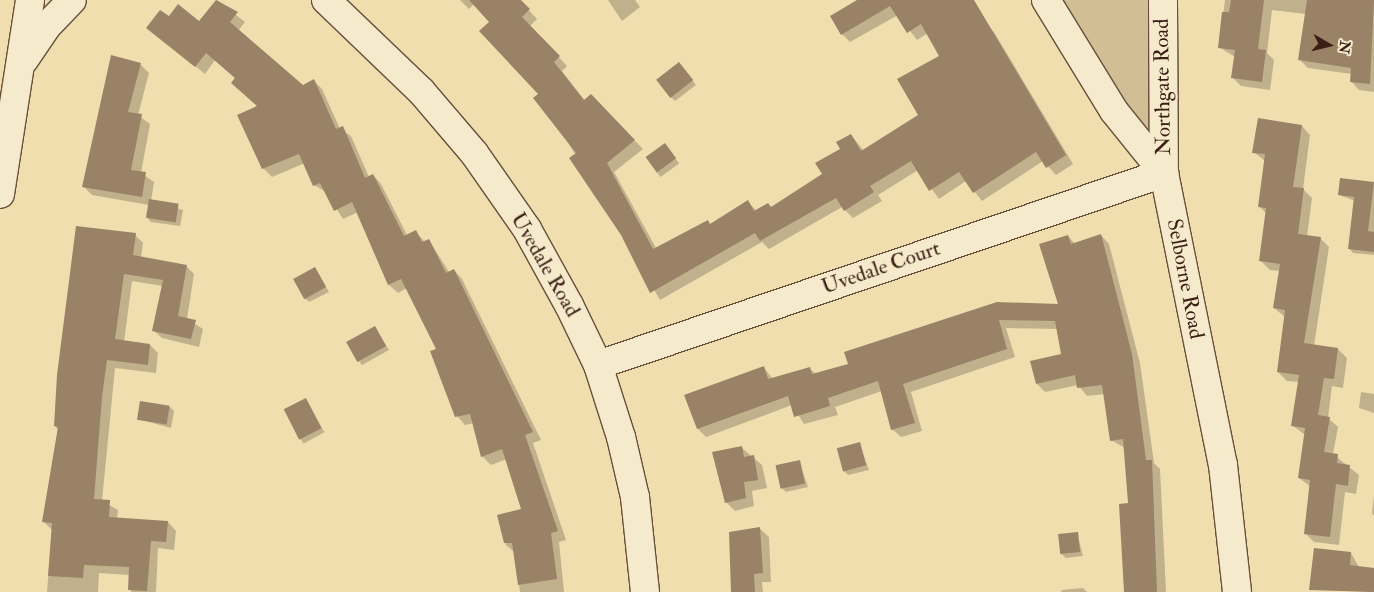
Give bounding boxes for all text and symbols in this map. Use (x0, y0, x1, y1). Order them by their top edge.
street label: Northgate Road (1149, 18, 1177, 156)
north arrow (1304, 20, 1354, 70)
text: N (1335, 40, 1354, 55)
street label: Uvedale Road (505, 208, 585, 322)
street label: Selborne Road (1161, 217, 1209, 341)
street label: Uvedale Court (819, 236, 943, 300)

